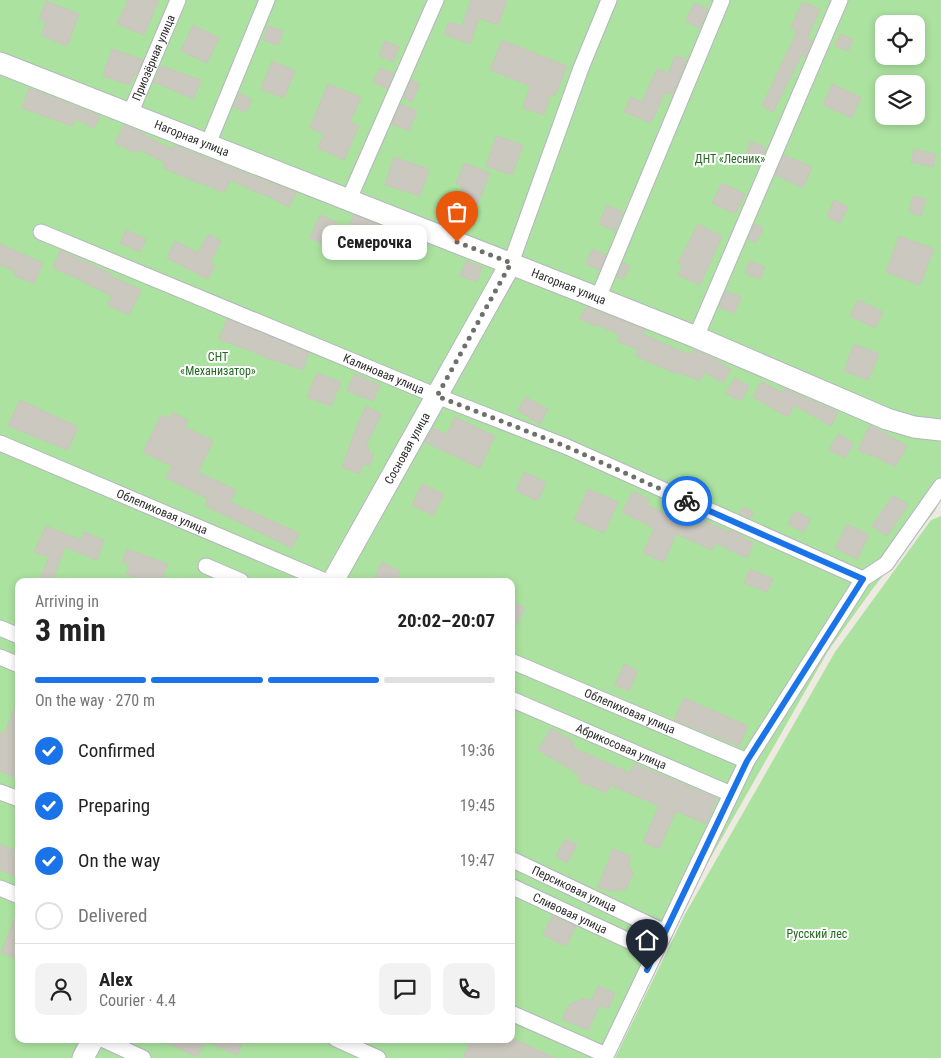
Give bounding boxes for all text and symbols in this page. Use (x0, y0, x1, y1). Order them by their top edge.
street label: Приозёрная улица (129, 12, 178, 103)
map controls (875, 15, 925, 125)
button: locate (875, 15, 925, 65)
button: layers (875, 75, 925, 125)
street label: Нагорная улица (152, 117, 231, 159)
park label: ДНТ «Лесник» (695, 152, 765, 166)
pin (436, 191, 478, 242)
icon: bag (443, 198, 471, 226)
callout: Семерочка (322, 224, 427, 260)
text: Семерочка (337, 233, 412, 252)
street label: Нагорная улица (529, 266, 608, 308)
park label: СНТ «Механизатор» (180, 350, 256, 378)
street label: Калиновая улица (341, 351, 427, 397)
street label: Сосновая улица (382, 410, 433, 487)
courier (662, 476, 712, 526)
street label: Облепиховая улица (114, 486, 210, 537)
icon: bike (673, 487, 701, 515)
text: Arriving in (35, 592, 99, 611)
text: 20:02–20:07 (397, 609, 495, 632)
text: 3 min (35, 611, 106, 649)
street label: Облепиховая улица (582, 686, 678, 737)
text: On the way · 270 m (35, 691, 155, 710)
street label: Абрикосовая улица (574, 721, 669, 772)
icon: check (35, 737, 63, 765)
text: Confirmed (78, 739, 155, 762)
text: 19:36 (460, 741, 495, 760)
icon: check (35, 792, 63, 820)
text: Preparing (78, 794, 150, 817)
text: 19:45 (460, 796, 495, 815)
icon: check (35, 847, 63, 875)
text: On the way (78, 849, 160, 872)
text: 19:47 (460, 851, 495, 870)
street label: Персиковая улица (530, 863, 619, 915)
street label: Сливовая улица (530, 890, 610, 937)
text: Delivered (78, 904, 147, 927)
pin (626, 919, 668, 970)
icon: home (633, 926, 661, 954)
park label: Русский лес (787, 927, 848, 941)
button: person (35, 963, 87, 1015)
button: chat (379, 963, 431, 1015)
button: phone (443, 963, 495, 1015)
text: Alex (99, 968, 133, 991)
text: Courier · 4.4 (99, 991, 176, 1010)

